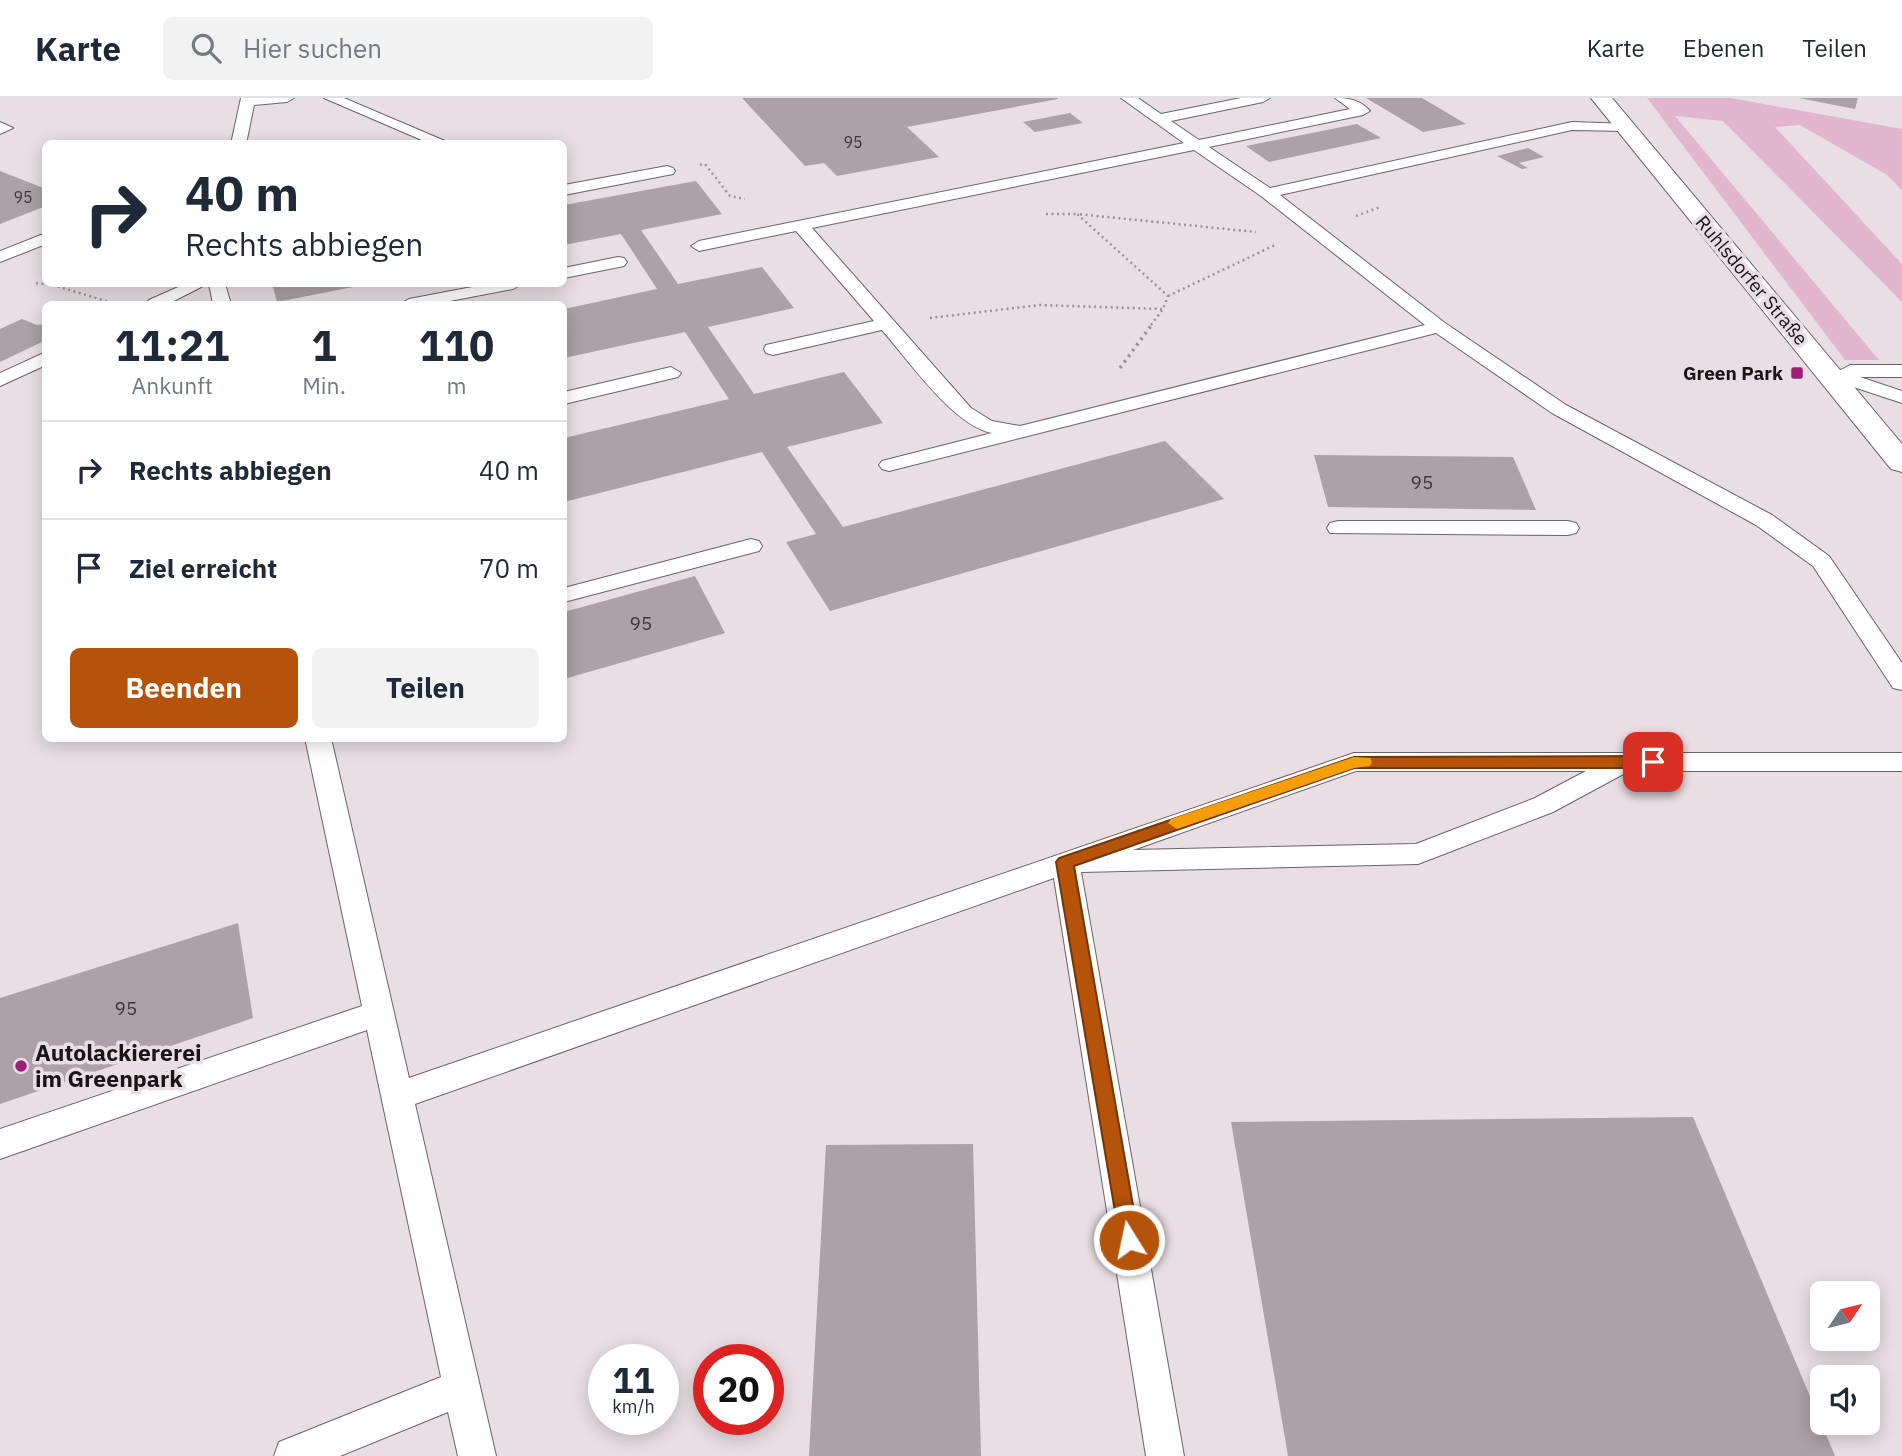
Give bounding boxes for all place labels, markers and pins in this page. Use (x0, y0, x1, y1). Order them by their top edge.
place label: Green Park (1683, 361, 1783, 385)
marker: Green Park (1789, 365, 1805, 381)
pin (1623, 732, 1683, 792)
place label: Autolackiererei im Greenpark (35, 1037, 202, 1093)
marker: Autolackiererei im Greenpark (13, 1058, 29, 1074)

